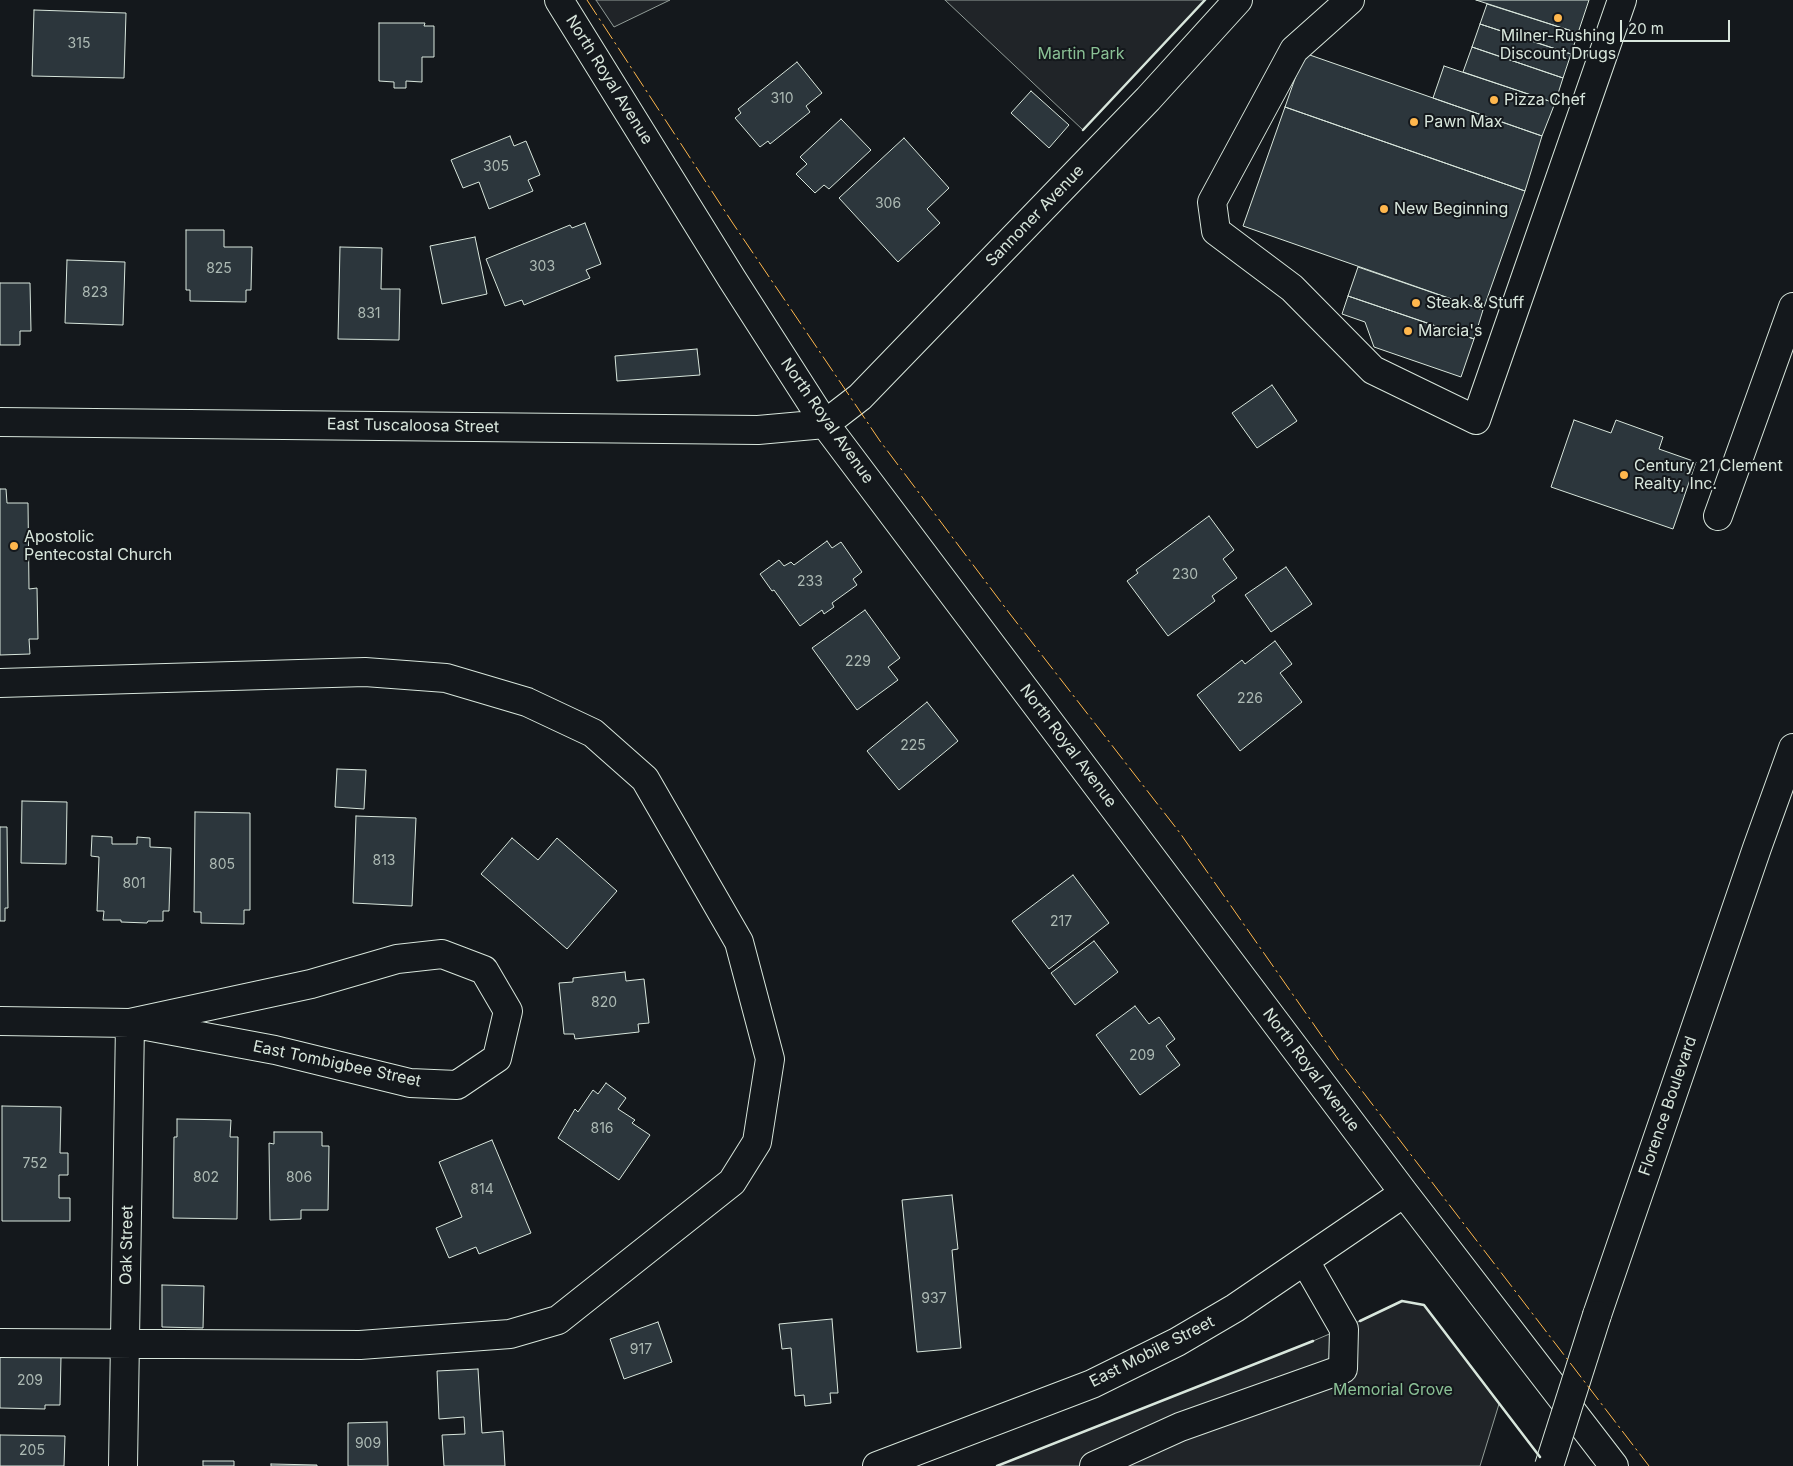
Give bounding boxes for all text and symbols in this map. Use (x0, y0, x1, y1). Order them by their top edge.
scale bar (1623, 10, 1733, 42)
street label: North Royal Avenue (561, 12, 657, 148)
marker: Milner-Rushing Discount Drugs (1552, 12, 1564, 24)
text: 20 m (1628, 19, 1664, 38)
place label: Milner-Rushing Discount Drugs (1500, 26, 1616, 64)
house number: 315 (68, 36, 90, 52)
park label: Martin Park (1037, 44, 1125, 64)
place label: Pizza Chef (1504, 90, 1586, 110)
house number: 310 (770, 91, 794, 107)
marker: Pizza Chef (1488, 94, 1500, 106)
place label: Pawn Max (1424, 112, 1502, 132)
marker: Pawn Max (1408, 116, 1420, 128)
house number: 305 (483, 159, 509, 175)
street label: Sannoner Avenue (982, 161, 1088, 271)
house number: 306 (875, 196, 901, 212)
place label: New Beginning (1394, 199, 1508, 219)
marker: New Beginning (1378, 203, 1390, 215)
house number: 303 (529, 259, 555, 275)
house number: 825 (206, 261, 232, 277)
house number: 823 (82, 285, 108, 301)
place label: Steak & Stuff (1426, 293, 1524, 313)
marker: Steak & Stuff (1410, 297, 1422, 309)
house number: 831 (357, 306, 381, 322)
place label: Marcia's (1418, 321, 1482, 341)
marker: Marcia's (1402, 325, 1414, 337)
street label: North Royal Avenue (776, 354, 878, 488)
street label: East Tuscaloosa Street (327, 415, 499, 437)
place label: Century 21 Clement Realty, Inc. (1634, 456, 1783, 494)
marker: Century 21 Clement Realty, Inc. (1618, 469, 1630, 481)
place label: Apostolic Pentecostal Church (24, 527, 172, 565)
marker: Apostolic Pentecostal Church (8, 540, 20, 552)
house number: 230 (1172, 567, 1198, 583)
house number: 233 (797, 574, 823, 590)
house number: 229 (845, 654, 871, 670)
street label: North Royal Avenue (1016, 681, 1120, 811)
house number: 226 (1237, 691, 1263, 707)
house number: 225 (900, 738, 926, 754)
house number: 813 (372, 853, 396, 869)
house number: 805 (209, 857, 235, 873)
house number: 801 (122, 876, 146, 892)
house number: 217 (1050, 914, 1072, 930)
house number: 820 (591, 995, 617, 1011)
street label: North Royal Avenue (1259, 1005, 1363, 1135)
street label: Florence Boulevard (1635, 1034, 1701, 1178)
street label: East Tombigbee Street (251, 1037, 423, 1091)
house number: 209 (1129, 1048, 1155, 1064)
house number: 816 (590, 1121, 614, 1137)
house number: 752 (23, 1156, 47, 1172)
house number: 802 (193, 1170, 219, 1186)
house number: 806 (286, 1170, 312, 1186)
house number: 814 (470, 1182, 494, 1198)
street label: Oak Street (117, 1205, 137, 1285)
house number: 937 (921, 1291, 947, 1307)
street label: East Mobile Street (1086, 1312, 1218, 1392)
house number: 917 (630, 1342, 652, 1358)
house number: 209 (17, 1373, 43, 1389)
park label: Memorial Grove (1333, 1380, 1453, 1400)
house number: 909 (355, 1436, 381, 1452)
house number: 205 (19, 1443, 45, 1459)

